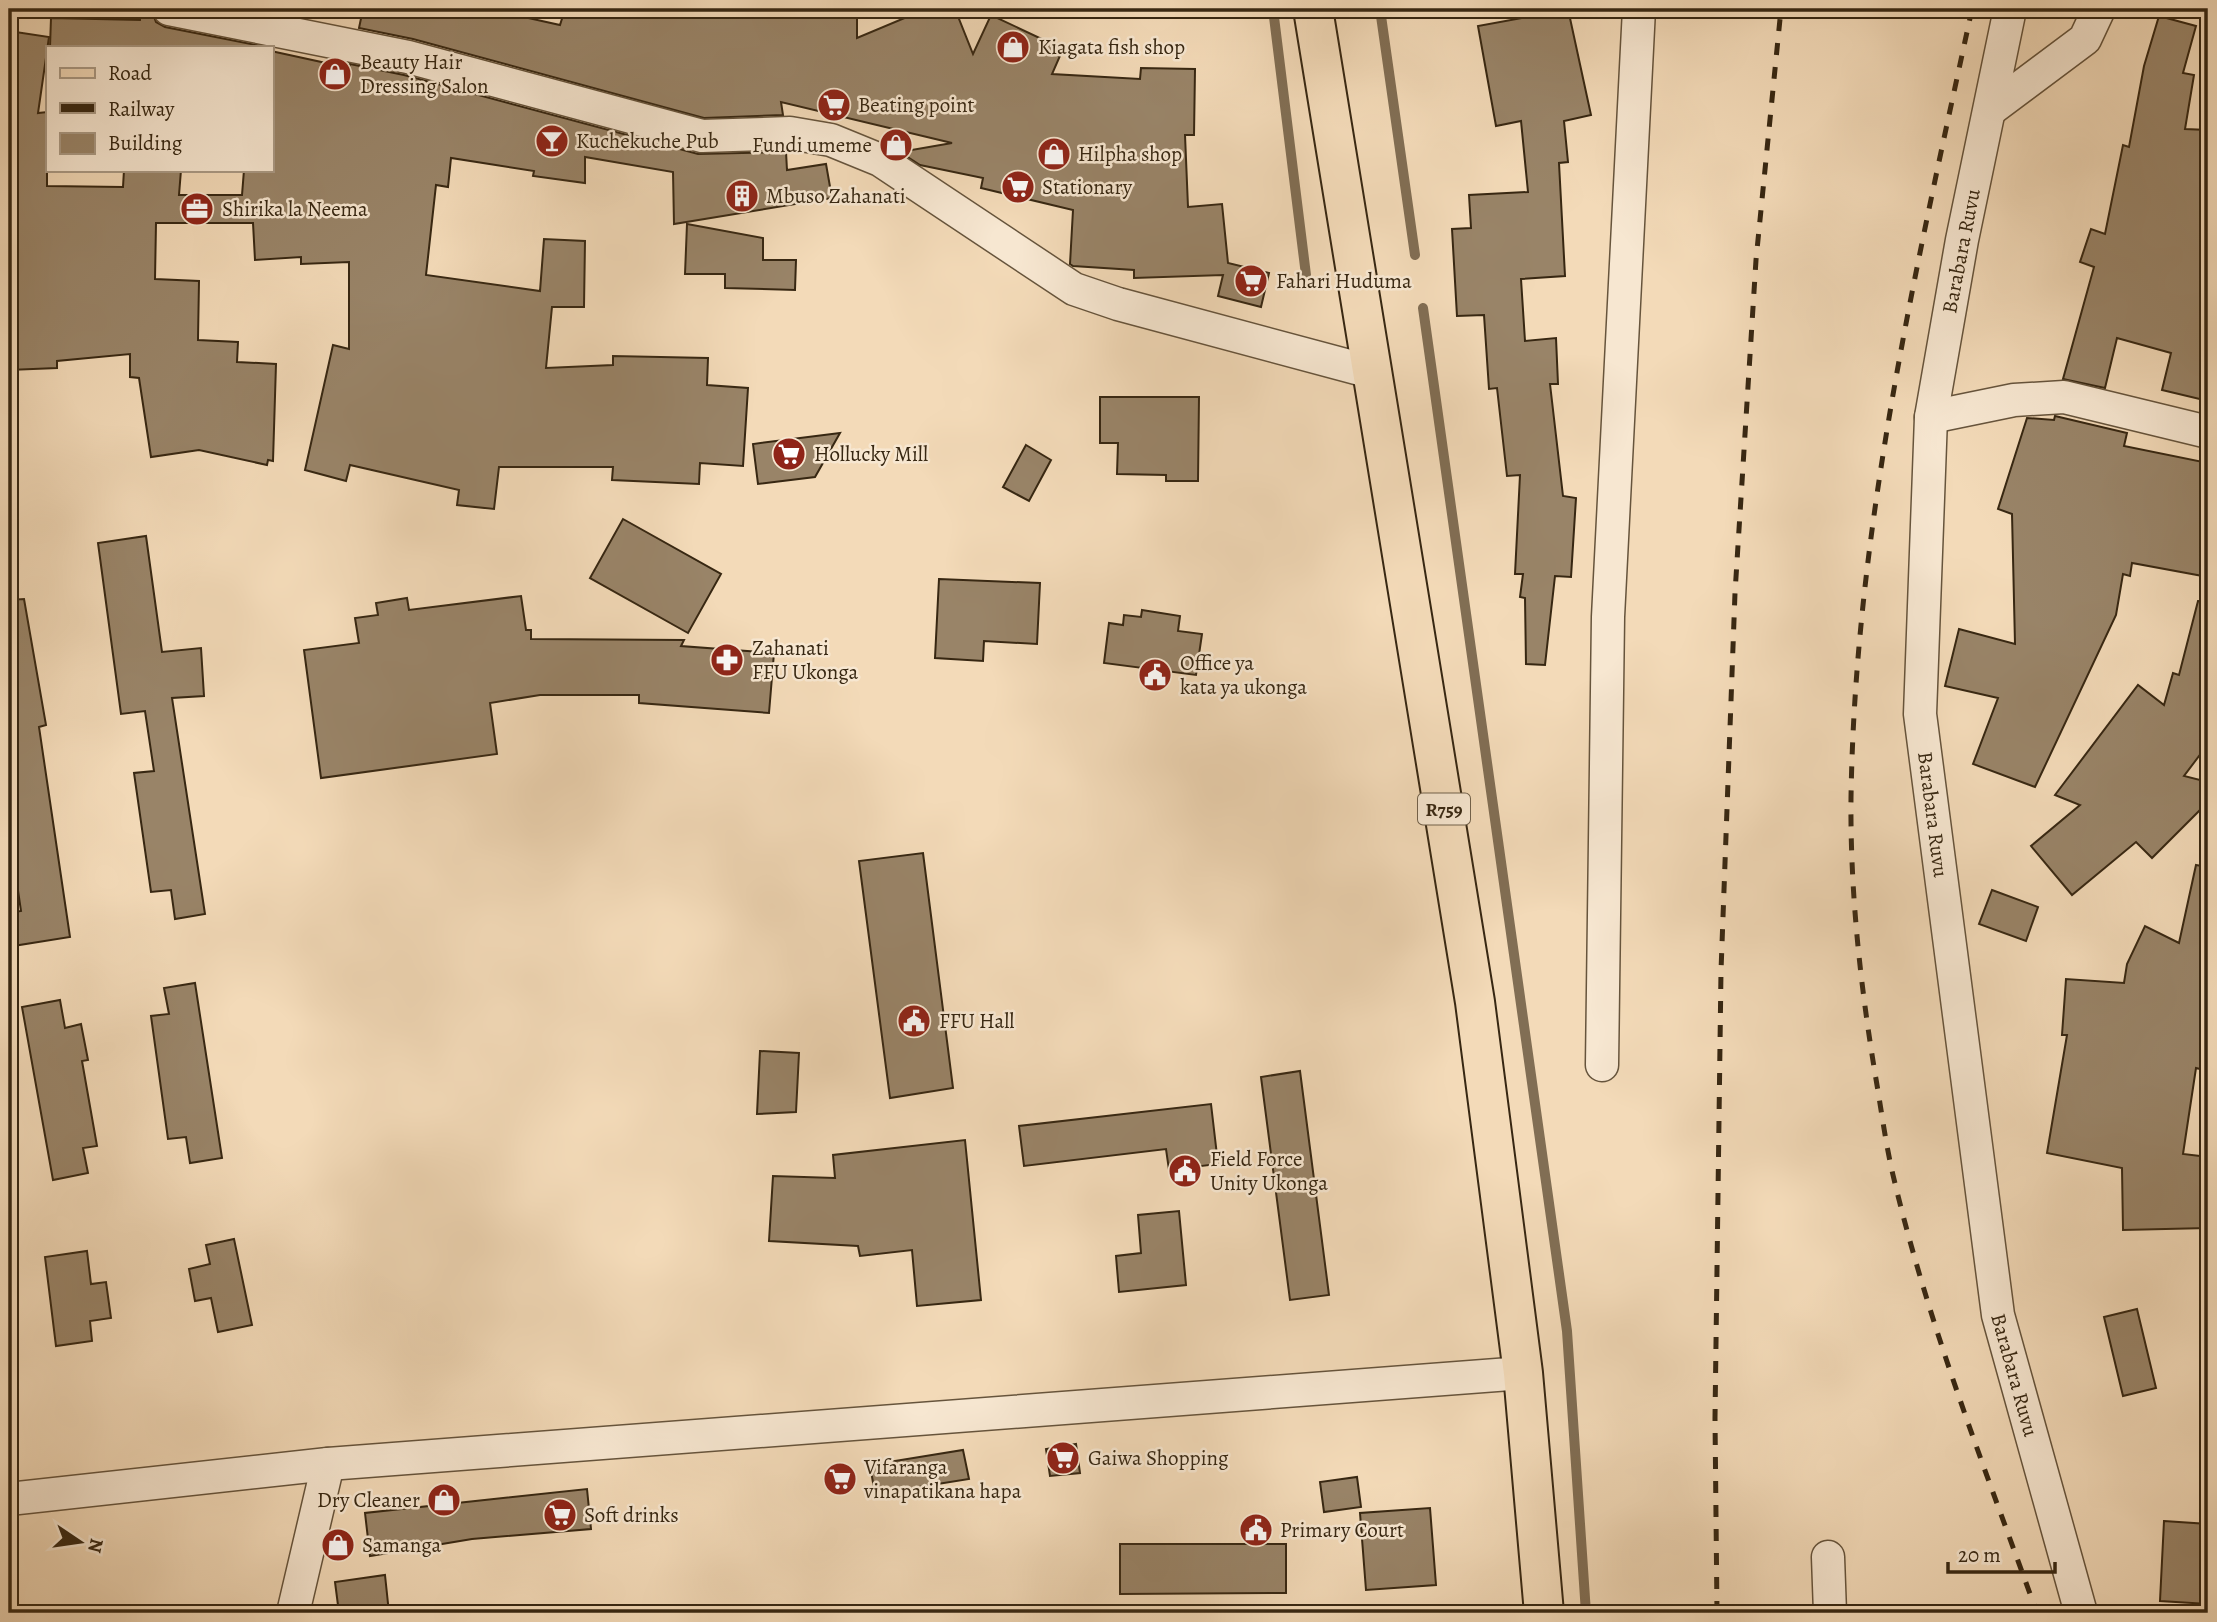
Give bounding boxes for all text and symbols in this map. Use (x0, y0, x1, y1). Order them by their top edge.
shop icon: Kiagata fish shop (994, 28, 1032, 66)
place label: Kiagata fish shop (1038, 33, 1185, 61)
legend (46, 46, 273, 172)
place label: Beauty Hair Dressing Salon (360, 48, 489, 100)
shop icon: Beauty Hair Dressing Salon (316, 55, 354, 93)
text: Road (108, 59, 152, 87)
supermarket icon: Beating point (815, 86, 853, 124)
place label: Beating point (858, 91, 975, 119)
text: Railway (108, 95, 175, 123)
bar icon: Kuchekuche Pub (533, 122, 571, 160)
shop icon: Fundi umeme (877, 126, 915, 164)
place label: Kuchekuche Pub (576, 127, 719, 155)
text: Building (108, 129, 183, 157)
place label: Fundi umeme (752, 131, 872, 159)
shop icon: Hilpha shop (1035, 135, 1073, 173)
place label: Hilpha shop (1078, 140, 1182, 168)
supermarket icon: Stationary (999, 168, 1037, 206)
place label: Stationary (1042, 173, 1133, 201)
building icon: Mbuso Zahanati (723, 177, 761, 215)
place label: Mbuso Zahanati (766, 182, 906, 210)
street label: Barabara Ruvu (1935, 186, 1987, 316)
office icon: Shirika la Neema (178, 190, 216, 228)
place label: Shirika la Neema (222, 195, 368, 223)
supermarket icon: Fahari Huduma (1232, 262, 1270, 300)
place label: Fahari Huduma (1276, 267, 1412, 295)
supermarket icon: Hollucky Mill (770, 435, 808, 473)
place label: Hollucky Mill (814, 440, 928, 468)
place label: Zahanati FFU Ukonga (752, 634, 858, 686)
pharmacy icon: Zahanati FFU Ukonga (708, 641, 746, 679)
place label: Office ya kata ya ukonga (1180, 649, 1307, 701)
public building icon: Office ya kata ya ukonga (1136, 656, 1174, 694)
street label: Barabara Ruvu (1911, 750, 1955, 880)
road number: R759 (1418, 794, 1470, 824)
public building icon: FFU Hall (895, 1002, 933, 1040)
place label: FFU Hall (939, 1007, 1014, 1035)
place label: Field Force Unity Ukonga (1210, 1145, 1328, 1197)
public building icon: Field Force Unity Ukonga (1166, 1152, 1204, 1190)
street label: Barabara Ruvu (1984, 1310, 2045, 1440)
supermarket icon: Gaiwa Shopping (1044, 1439, 1082, 1477)
place label: Gaiwa Shopping (1088, 1444, 1229, 1472)
place label: Vifaranga vinapatikana hapa (863, 1453, 1022, 1505)
supermarket icon: Vifaranga vinapatikana hapa (821, 1460, 859, 1498)
shop icon: Dry Cleaner (425, 1481, 463, 1519)
place label: Dry Cleaner (317, 1486, 420, 1514)
supermarket icon: Soft drinks (541, 1496, 579, 1534)
place label: Soft drinks (584, 1501, 679, 1529)
north arrow (46, 1506, 116, 1576)
public building icon: Primary Court (1237, 1511, 1275, 1549)
place label: Primary Court (1280, 1516, 1404, 1544)
shop icon: Samanga (319, 1526, 357, 1564)
place label: Samanga (362, 1531, 442, 1559)
scale bar (1948, 1531, 2054, 1575)
text: N (81, 1536, 110, 1555)
text: 20 m (1958, 1541, 2001, 1569)

